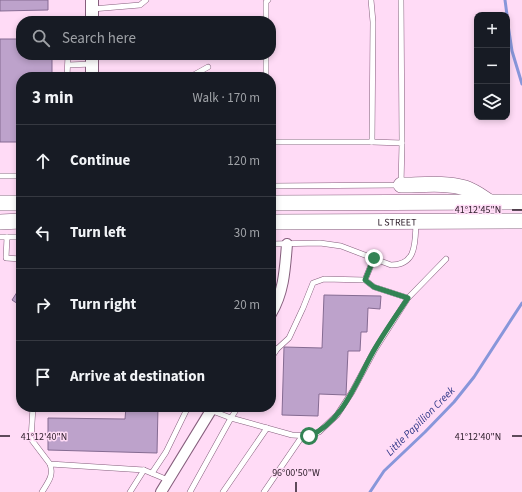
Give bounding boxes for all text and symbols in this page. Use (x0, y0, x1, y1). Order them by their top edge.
map controls (474, 12, 510, 120)
button: + (474, 12, 510, 48)
search box (16, 16, 276, 60)
icon: search (30, 27, 52, 49)
text: Search here (62, 28, 136, 49)
button: − (474, 48, 510, 84)
button: layers (474, 84, 510, 120)
text: 3 min (32, 86, 73, 110)
text: Walk · 170 m (192, 89, 260, 107)
icon: ahead (32, 150, 54, 172)
text: Continue (70, 150, 130, 171)
text: 120 m (227, 152, 260, 170)
text: 41°12'45"N (455, 203, 501, 217)
street label: L STREET (377, 215, 417, 230)
icon: left (32, 222, 54, 244)
text: Turn left (70, 222, 126, 243)
text: 30 m (234, 224, 260, 242)
route end (365, 249, 383, 267)
icon: right (32, 294, 54, 316)
text: Turn right (70, 294, 136, 315)
text: 20 m (234, 296, 260, 314)
icon: arrive (32, 366, 54, 388)
text: Arrive at destination (70, 366, 205, 387)
water label: Little Papillion Creek (382, 383, 459, 459)
route start (300, 427, 318, 445)
text: 41°12'40"N (21, 430, 67, 444)
text: 41°12'40"N (455, 430, 501, 444)
text: 96°00'50"W (272, 466, 320, 480)

